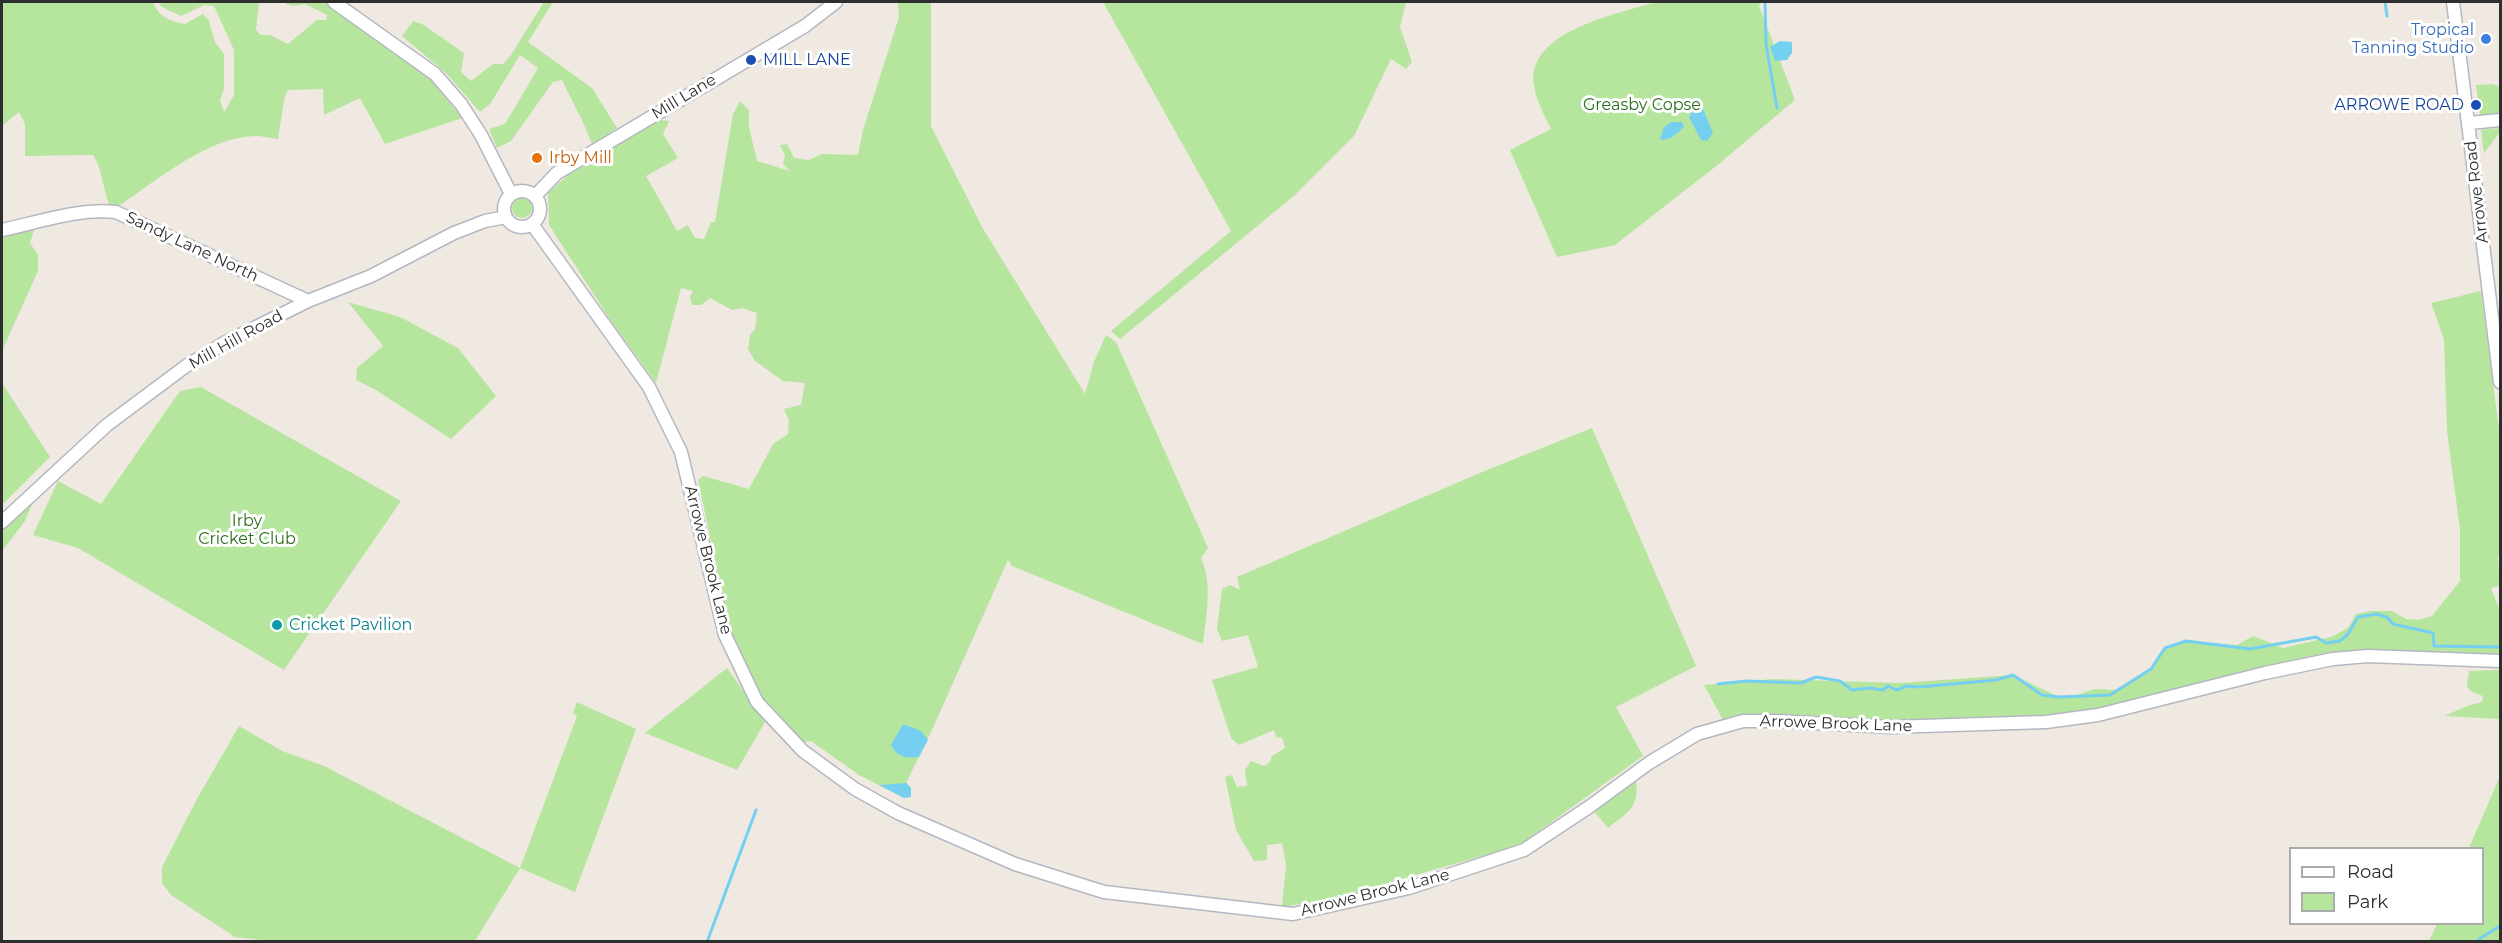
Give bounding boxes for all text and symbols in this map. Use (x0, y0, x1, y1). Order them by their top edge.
place label: Tropical Tanning Studio (2352, 20, 2474, 58)
marker: Tropical Tanning Studio (2479, 32, 2493, 46)
place label: MILL LANE (763, 50, 851, 70)
marker: MILL LANE (744, 53, 758, 67)
street label: Mill Lane (648, 70, 720, 124)
park label: Greasby Copse (1583, 95, 1701, 115)
place label: ARROWE ROAD (2334, 95, 2464, 115)
marker: ARROWE ROAD (2469, 98, 2483, 112)
street label: Arrowe Road (2461, 140, 2493, 244)
place label: Irby Mill (549, 148, 612, 168)
marker: Irby Mill (530, 151, 544, 165)
street label: Sandy Lane North (123, 208, 261, 286)
street label: Mill Hill Road (186, 306, 286, 374)
street label: Arrowe Brook Lane (680, 484, 736, 636)
park label: Irby Cricket Club (198, 511, 296, 549)
place label: Cricket Pavilion (289, 615, 412, 635)
marker: Cricket Pavilion (270, 618, 284, 632)
street label: Arrowe Brook Lane (1759, 712, 1913, 736)
legend (2289, 847, 2484, 925)
text: Road (2347, 861, 2394, 883)
street label: Arrowe Brook Lane (1299, 865, 1451, 921)
text: Park (2347, 891, 2388, 913)

